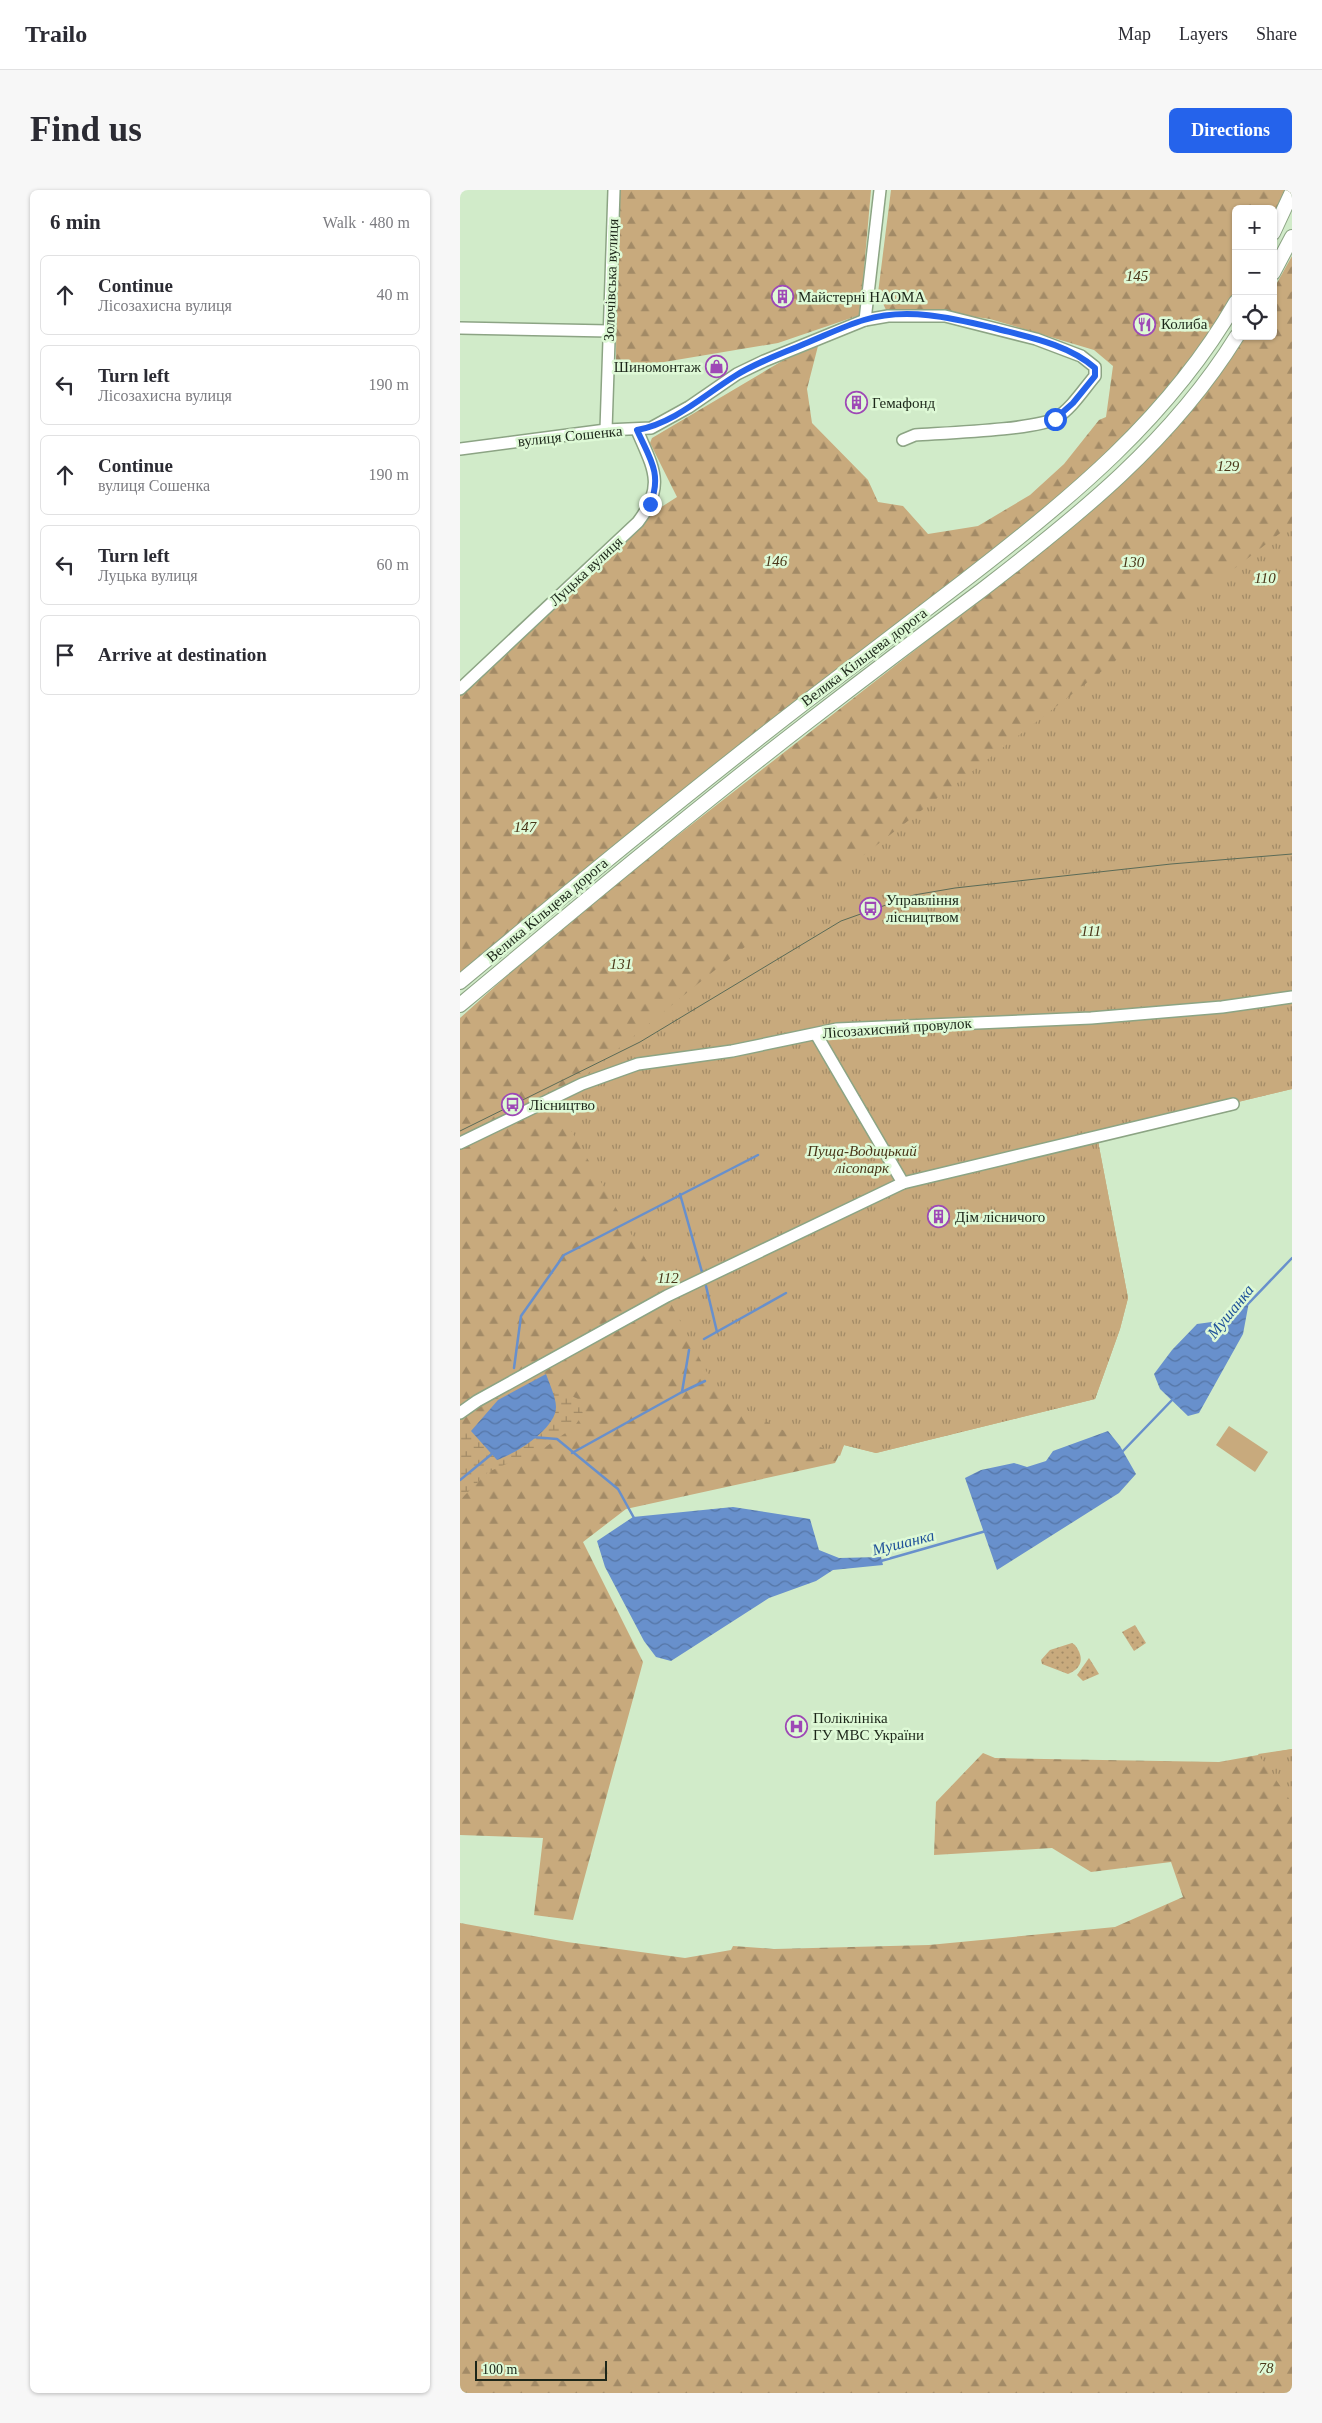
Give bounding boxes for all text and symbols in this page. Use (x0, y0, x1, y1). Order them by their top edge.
text: Trailo (25, 21, 87, 47)
text: Map (1118, 24, 1151, 44)
text: Layers (1179, 24, 1228, 44)
text: Share (1256, 24, 1297, 44)
button: Directions (1169, 108, 1292, 153)
text: Find us (30, 110, 142, 149)
map controls (1232, 205, 1277, 340)
button: + (1232, 205, 1277, 250)
text: 6 min (50, 210, 101, 234)
text: Walk · 480 m (323, 214, 410, 231)
street label: Золочівська вулиця (601, 218, 621, 342)
button: − (1232, 250, 1277, 295)
park label: 145 (1126, 268, 1149, 284)
text: Continue (98, 275, 173, 296)
icon: ahead (51, 281, 79, 309)
building icon: Майстерні НАОМА (770, 285, 794, 309)
text: 40 m (377, 286, 409, 303)
place label: Майстерні НАОМА (798, 289, 925, 305)
button: locate (1232, 295, 1277, 340)
text: Лісозахисна вулиця (98, 297, 232, 314)
restaurant icon: Колиба (1133, 312, 1157, 336)
place label: Колиба (1161, 316, 1208, 332)
shop icon: Шиномонтаж (705, 355, 729, 379)
place label: Шиномонтаж (614, 359, 702, 375)
text: Turn left (98, 365, 170, 386)
icon: left (51, 371, 79, 399)
text: 190 m (369, 376, 409, 393)
text: Лісозахисна вулиця (98, 387, 232, 404)
building icon: Гемафонд (844, 391, 868, 415)
place label: Гемафонд (872, 395, 935, 411)
route start (1044, 408, 1067, 431)
street label: вулиця Сошенка (517, 423, 623, 449)
text: Continue (98, 455, 173, 476)
park label: 129 (1217, 458, 1240, 474)
icon: ahead (51, 461, 79, 489)
text: 190 m (369, 466, 409, 483)
text: вулиця Сошенка (98, 477, 210, 494)
route end (639, 493, 662, 516)
street label: Луцька вулиця (546, 533, 626, 609)
text: Turn left (98, 545, 170, 566)
icon: left (51, 551, 79, 579)
park label: 146 (765, 553, 788, 569)
park label: 130 (1122, 554, 1145, 570)
text: 60 m (377, 556, 409, 573)
text: Луцька вулиця (98, 567, 198, 584)
park label: 110 (1254, 570, 1276, 586)
street label: Велика Кільцева дорога (798, 604, 930, 709)
icon: arrive (51, 641, 79, 669)
text: Arrive at destination (98, 644, 267, 665)
park label: 147 (514, 819, 538, 835)
street label: Велика Кільцева дорога (483, 854, 611, 965)
place label: Управління лісництвом (886, 892, 959, 925)
bus stop icon: Управління лісництвом (858, 897, 882, 921)
park label: 111 (1081, 923, 1101, 939)
park label: 131 (610, 956, 632, 972)
street label: Лісозахисний провулок (822, 1015, 973, 1041)
bus stop icon: Лісництво (501, 1093, 525, 1117)
place label: Лісництво (529, 1097, 595, 1113)
park label: Пуща-Водицький лісопарк (806, 1143, 917, 1176)
building icon: Дім лісничого (927, 1205, 951, 1229)
place label: Дім лісничого (955, 1209, 1045, 1225)
park label: 112 (657, 1270, 679, 1286)
water label: Мушанка (1203, 1281, 1258, 1343)
water label: Мушанка (869, 1527, 936, 1560)
place label: Поліклініка ГУ МВС України (813, 1710, 924, 1743)
hospital icon: Поліклініка ГУ МВС України (785, 1715, 809, 1739)
scale bar (475, 2358, 608, 2381)
park label: 78 (1259, 2360, 1274, 2376)
text: 100 m (482, 2362, 517, 2377)

